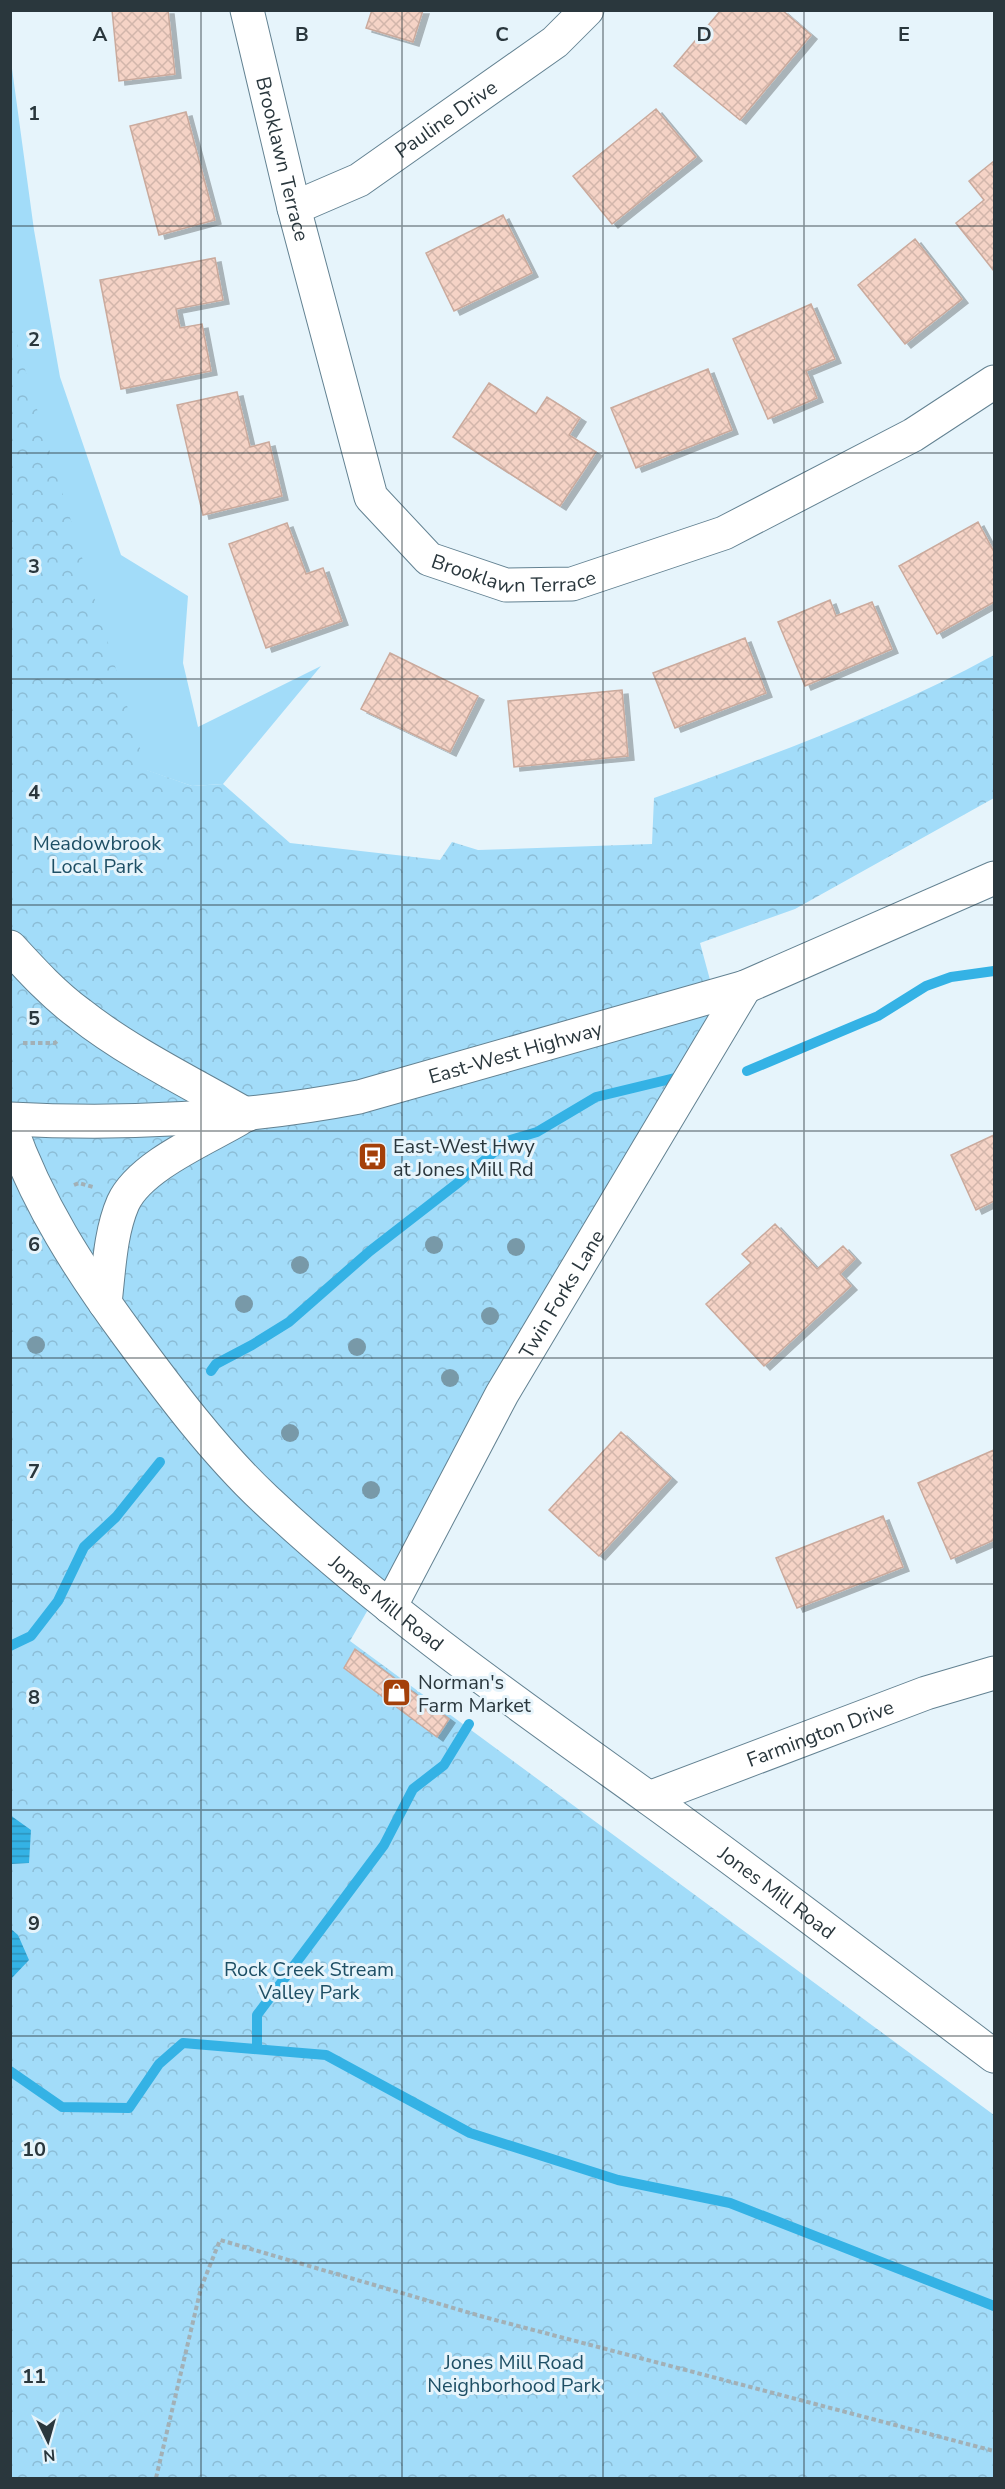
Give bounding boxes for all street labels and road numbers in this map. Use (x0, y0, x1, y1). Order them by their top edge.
street label: Brooklawn Terrace (249, 74, 315, 244)
street label: Pauline Drive (390, 74, 503, 165)
street label: Brooklawn Terrace (428, 548, 600, 601)
street label: East-West Highway (425, 1015, 606, 1091)
street label: Twin Forks Lane (513, 1225, 611, 1364)
street label: Jones Mill Road (322, 1549, 449, 1658)
street label: Farmington Drive (743, 1693, 898, 1774)
street label: Jones Mill Road (712, 1840, 841, 1946)

